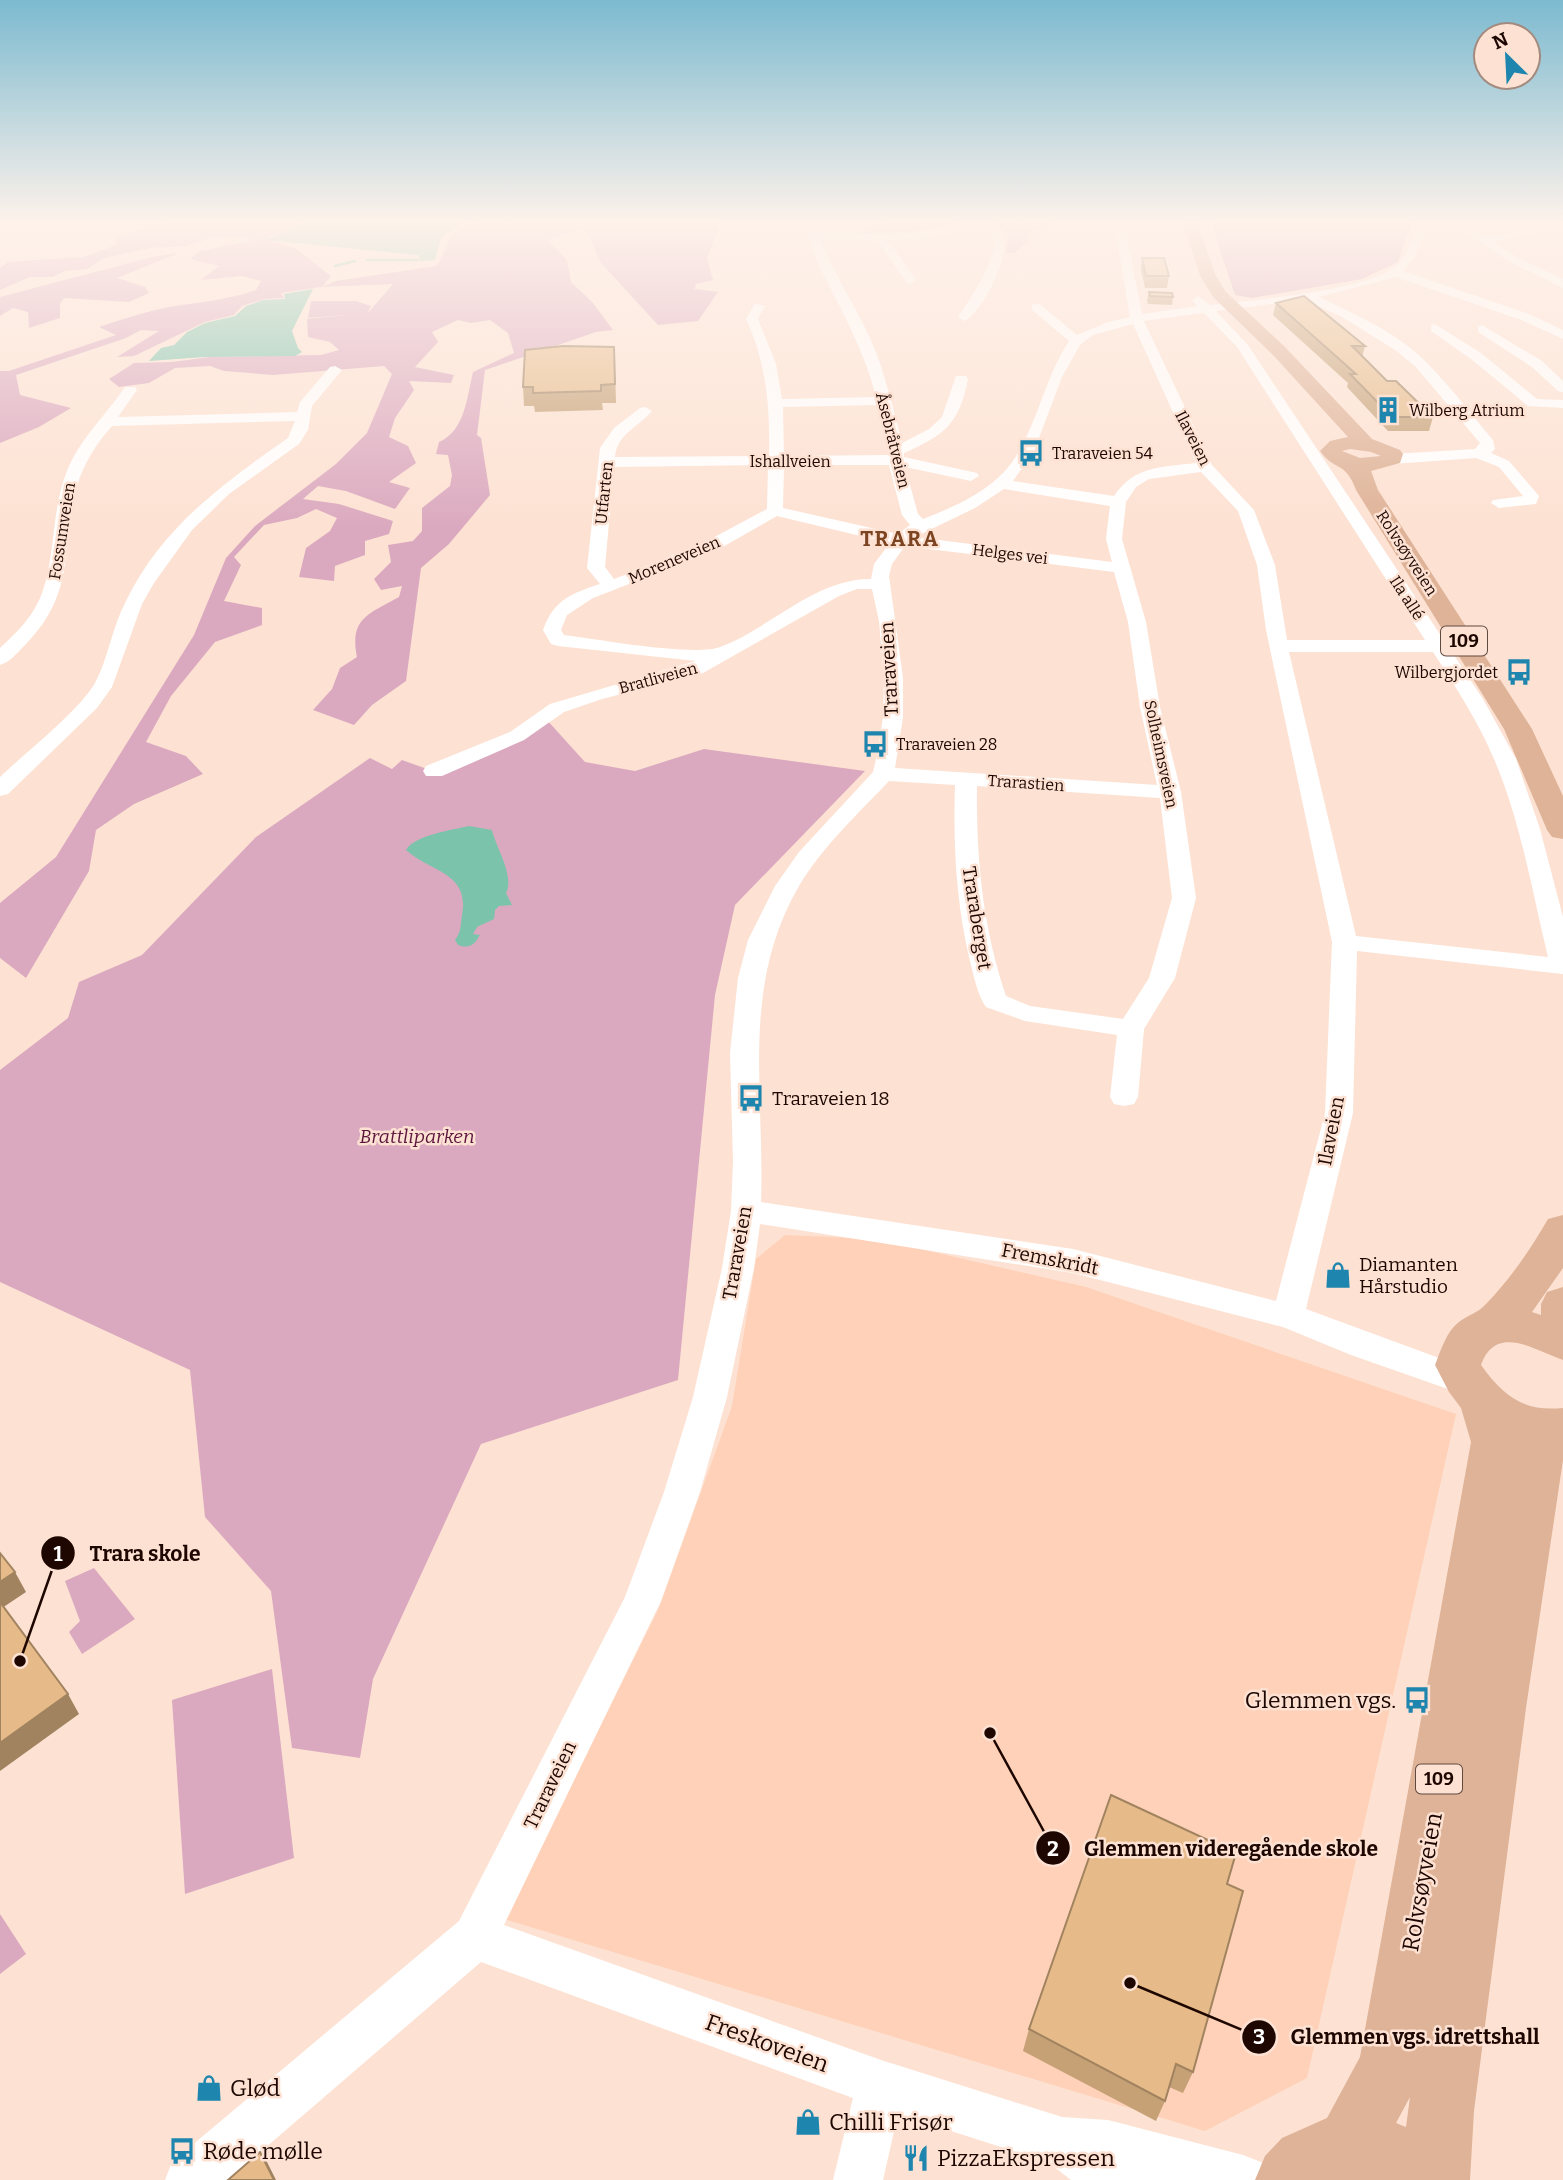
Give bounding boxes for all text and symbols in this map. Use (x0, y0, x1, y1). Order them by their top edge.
north arrow (1472, 21, 1542, 91)
text: N (1489, 27, 1512, 54)
street label: Åsebråtveien (872, 390, 915, 490)
building icon: Wilberg Atrium (1373, 395, 1403, 425)
place label: Wilberg Atrium (1409, 401, 1524, 420)
street label: Ilaveien (1171, 407, 1215, 469)
bus stop icon: Traraveien 54 (1016, 438, 1046, 468)
place label: Traraveien 54 (1052, 444, 1153, 463)
street label: Ishallveien (749, 452, 831, 471)
street label: Utfarten (591, 460, 617, 526)
street label: Fossumveien (45, 481, 79, 581)
street label: Rolvsøyveien (1372, 507, 1442, 599)
district label: TRARA (860, 526, 940, 552)
street label: Moreneveien (625, 532, 723, 588)
street label: Helges vei (971, 540, 1049, 568)
street label: Ila allé (1386, 572, 1428, 624)
street label: Traraveien (875, 621, 903, 717)
road number: 109 (1441, 626, 1487, 656)
bus stop icon: Wilbergjordet (1504, 657, 1534, 687)
street label: Bratliveien (617, 658, 699, 698)
place label: Wilbergjordet (1394, 663, 1498, 682)
street label: Solheimsveien (1140, 698, 1182, 810)
bus stop icon: Traraveien 28 (860, 729, 890, 759)
place label: Traraveien 28 (896, 735, 997, 754)
street label: Trarastien (987, 771, 1065, 795)
street label: Traraberget (957, 865, 997, 971)
bus stop icon: Traraveien 18 (736, 1083, 766, 1113)
place label: Traraveien 18 (772, 1087, 890, 1110)
street label: Ilaveien (1313, 1094, 1349, 1168)
park label: Brattliparken (360, 1125, 474, 1148)
street label: Traraveien (717, 1204, 757, 1302)
street label: Fremskridt (1000, 1238, 1101, 1280)
place label: Diamanten Hårstudio (1359, 1253, 1458, 1298)
shop icon: Diamanten Hårstudio (1323, 1260, 1353, 1290)
callout: Trara skole (40, 1532, 214, 1574)
text: 1 (53, 1541, 63, 1567)
text: Trara skole (90, 1541, 200, 1567)
bus stop icon: Glemmen vgs. (1402, 1685, 1432, 1715)
place label: Glemmen vgs. (1245, 1686, 1396, 1714)
street label: Traraveien (519, 1737, 581, 1833)
road number: 109 (1416, 1764, 1462, 1794)
street label: Rolvsøyveien (1396, 1810, 1448, 1954)
callout: Glemmen videregående skole (1035, 1827, 1392, 1869)
text: 2 (1047, 1836, 1059, 1862)
text: Glemmen videregående skole (1084, 1836, 1378, 1862)
street label: Freskoveien (702, 2008, 833, 2078)
callout: Glemmen vgs. idrettshall (1242, 2016, 1553, 2058)
text: 3 (1253, 2024, 1265, 2050)
text: Glemmen vgs. idrettshall (1291, 2024, 1540, 2050)
shop icon: Glød (194, 2073, 224, 2103)
place label: Glød (230, 2074, 281, 2102)
shop icon: Chilli Frisør (793, 2107, 823, 2137)
place label: Chilli Frisør (829, 2108, 953, 2136)
bus stop icon: Røde mølle (167, 2136, 197, 2166)
place label: Røde mølle (203, 2137, 323, 2165)
restaurant icon: PizzaEkspressen (901, 2143, 931, 2173)
place label: PizzaEkspressen (937, 2144, 1115, 2172)

